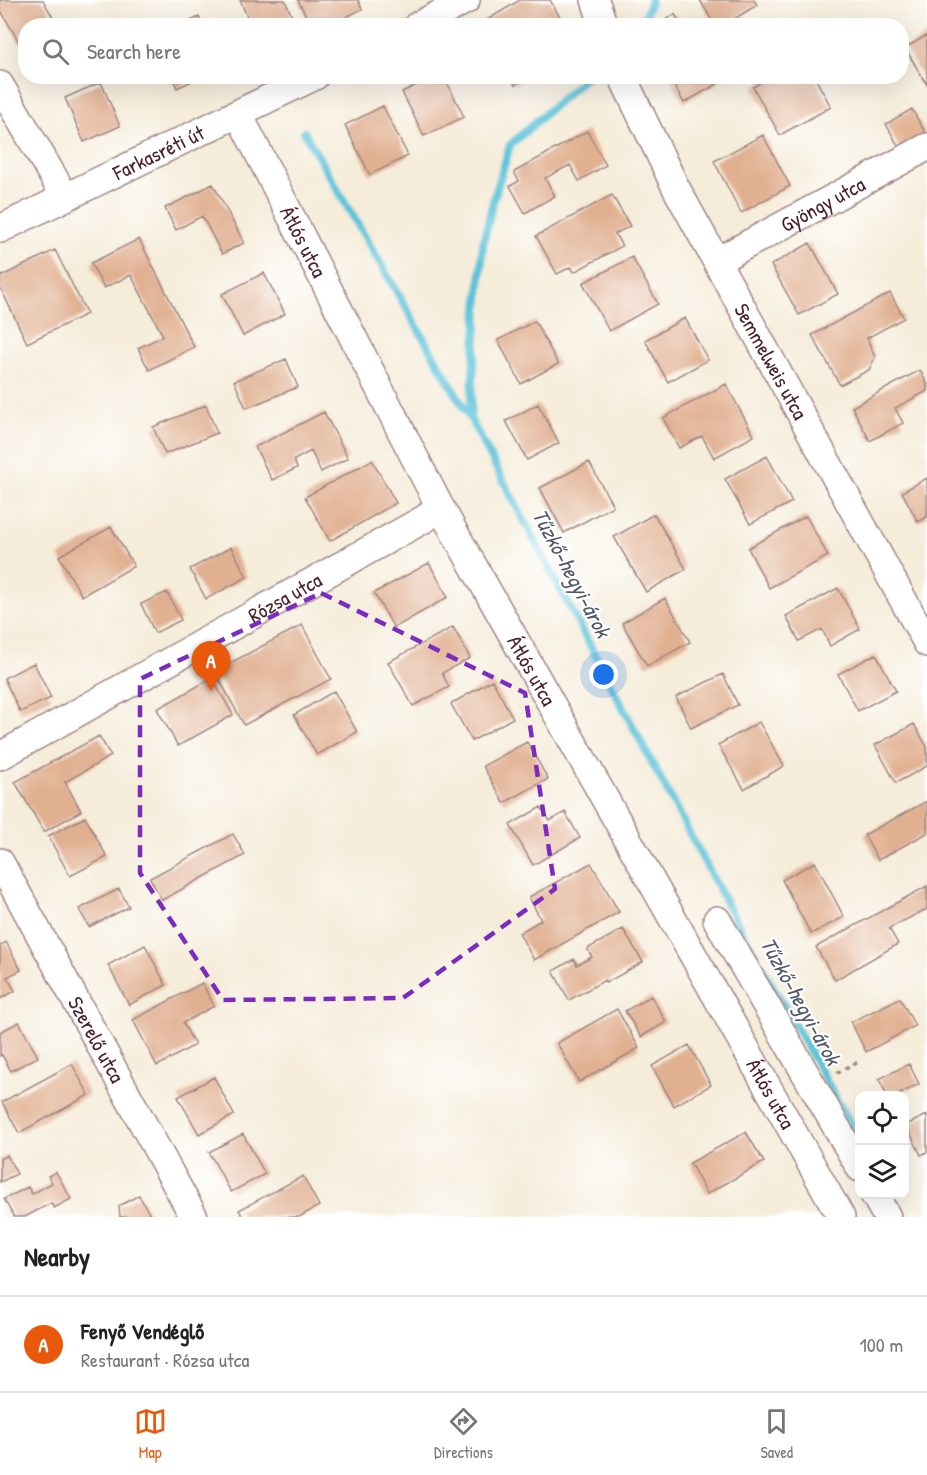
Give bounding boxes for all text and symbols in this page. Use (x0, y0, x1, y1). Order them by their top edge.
search box (18, 18, 909, 84)
icon: search (39, 35, 72, 68)
text: Search here (87, 36, 181, 66)
street label: Farkasréti út (107, 117, 209, 187)
street label: Gyöngy utca (775, 169, 870, 238)
street label: Átlós utca (273, 201, 334, 282)
street label: Semmelweis utca (728, 298, 815, 424)
water label: Tűzkő-hegyi-árok (526, 504, 619, 644)
street label: Rózsa utca (243, 565, 327, 629)
street label: Átlós utca (501, 630, 564, 711)
pin: A (192, 642, 230, 691)
your location (589, 660, 618, 689)
water label: Tűzkő-hegyi-árok (754, 932, 849, 1072)
street label: Szerelő utca (62, 991, 132, 1088)
street label: Átlós utca (740, 1053, 803, 1134)
map controls (855, 1091, 909, 1199)
button: locate (855, 1091, 909, 1145)
button: layers (855, 1145, 909, 1199)
text: Nearby (24, 1239, 90, 1274)
text: Fenyő Vendéglő (81, 1316, 204, 1346)
text: A (39, 1331, 48, 1358)
text: 100 m (860, 1331, 903, 1358)
text: Restaurant · Rózsa utca (81, 1346, 249, 1373)
tab: Map (134, 1405, 167, 1463)
tab: Directions (434, 1405, 493, 1463)
tab: Saved (760, 1405, 793, 1463)

